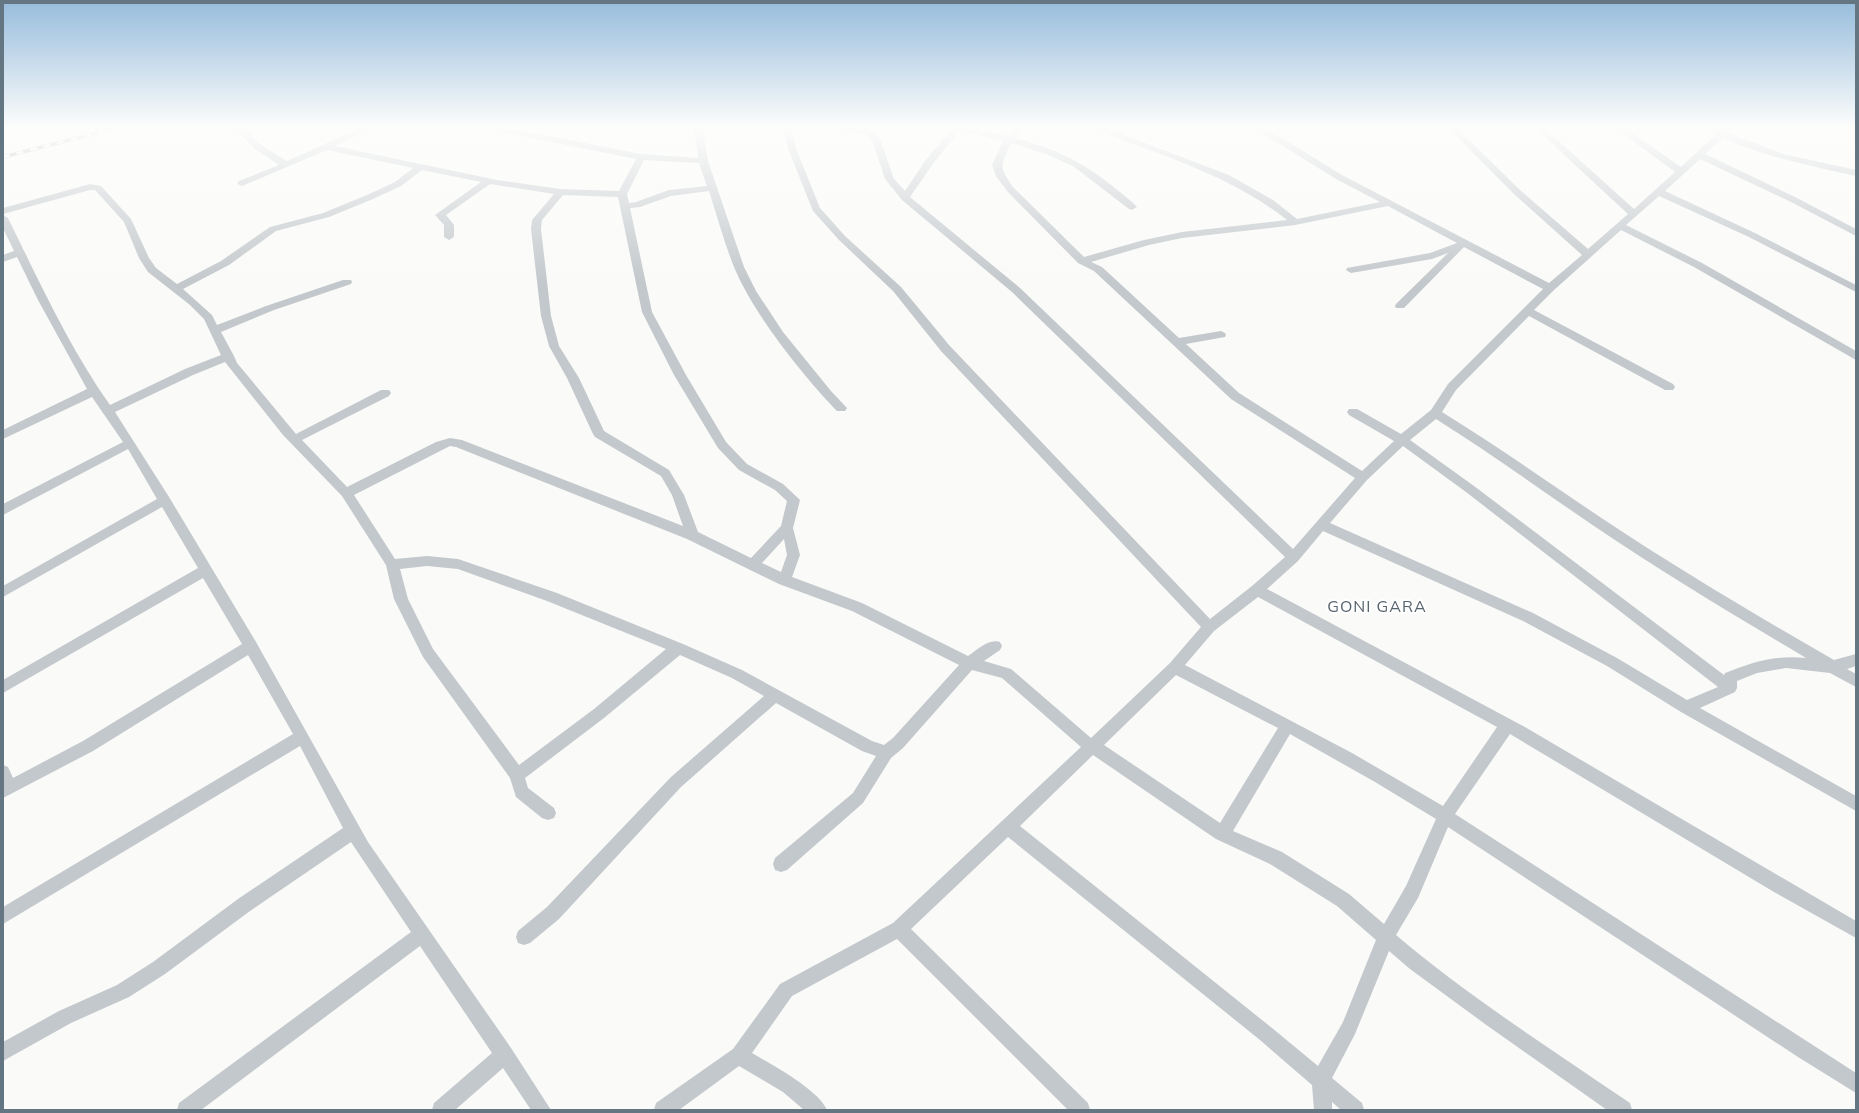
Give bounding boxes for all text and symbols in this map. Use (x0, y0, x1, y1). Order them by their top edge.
district label: GONI GARA (1327, 596, 1427, 616)

